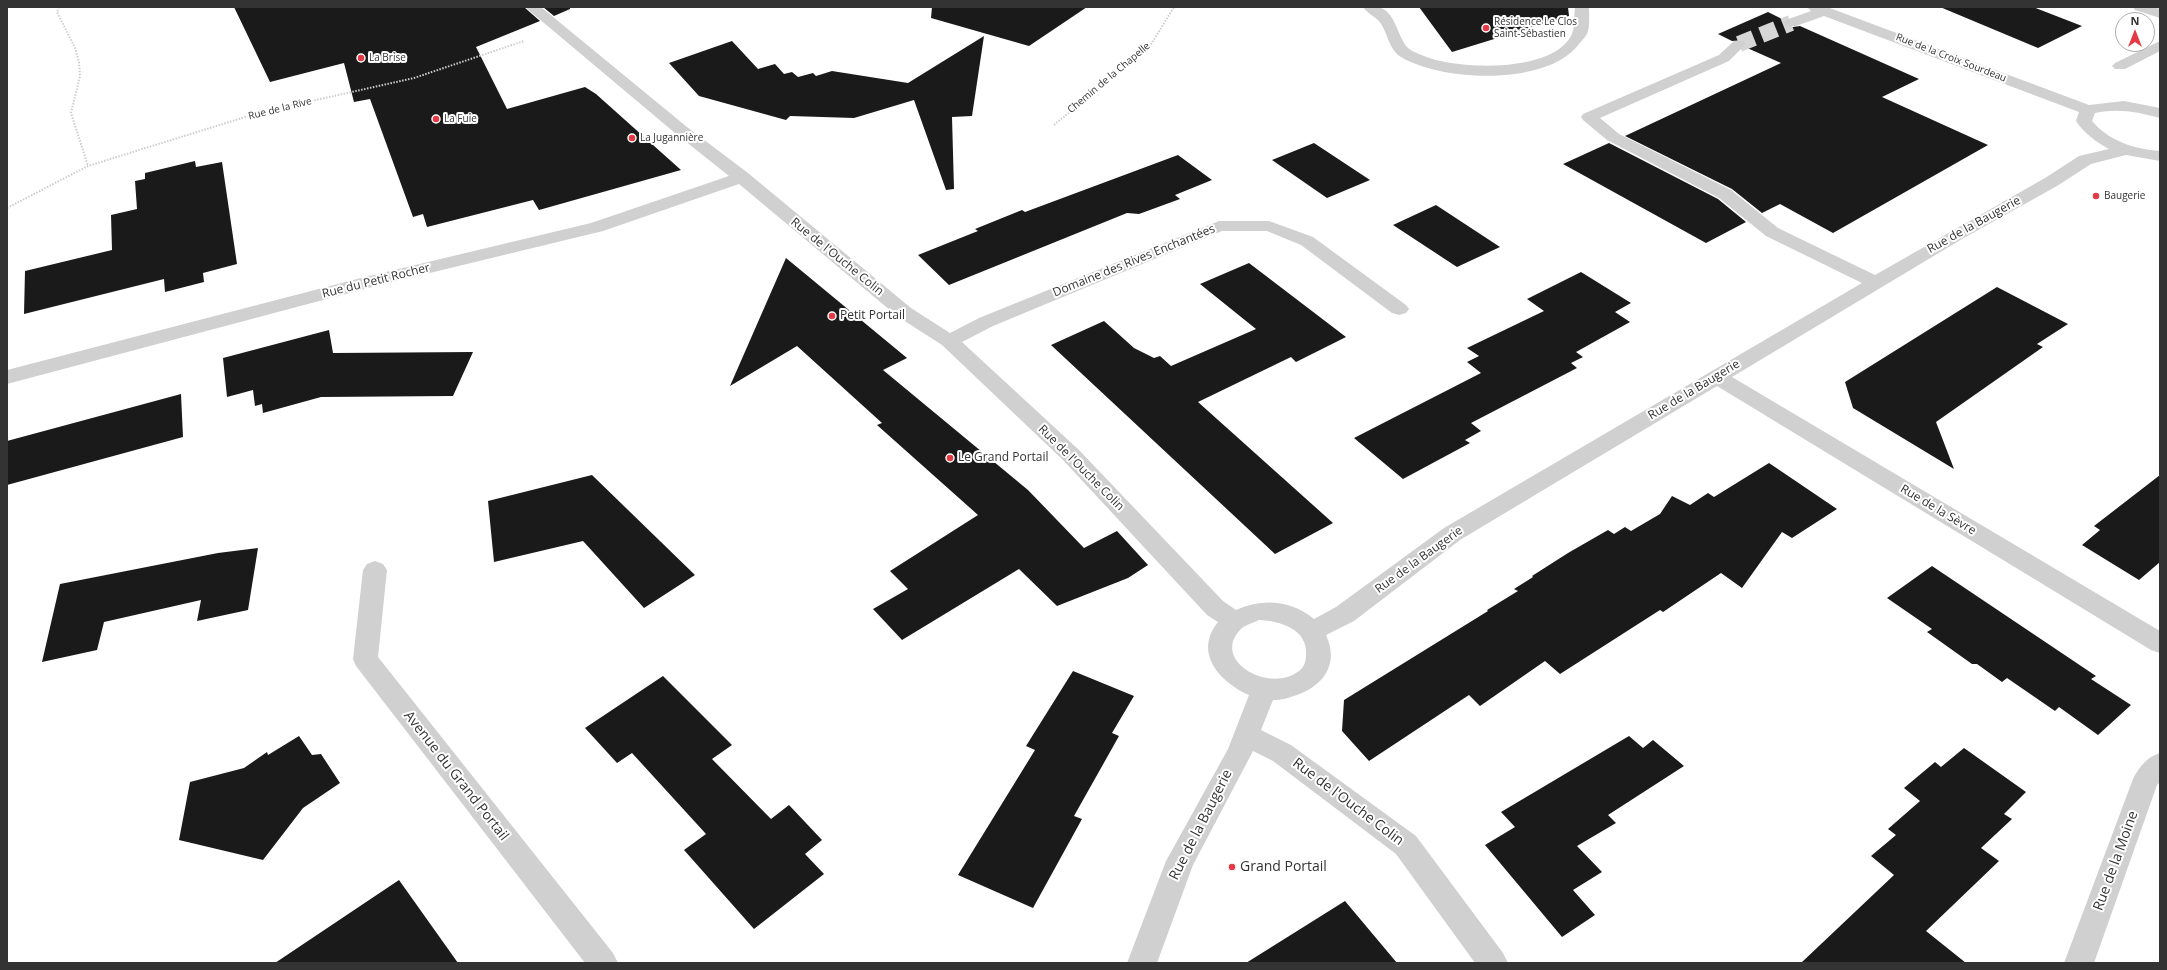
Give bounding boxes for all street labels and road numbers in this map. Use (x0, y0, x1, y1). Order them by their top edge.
street label: Rue de la Croix Sourdeau (1894, 31, 2008, 85)
street label: Chemin de la Chapelle (1065, 40, 1153, 116)
street label: Rue de la Rive (247, 95, 313, 123)
street label: Rue de la Baugerie (1925, 193, 2023, 257)
street label: Rue de l'Ouche Colin (788, 215, 886, 299)
street label: Domaine des Rives Enchantées (1051, 222, 1217, 300)
street label: Rue du Petit Rocher (321, 261, 431, 301)
street label: Rue de la Baugerie (1646, 357, 1742, 423)
street label: Rue de l'Ouche Colin (1035, 422, 1127, 514)
street label: Rue de la Sèvre (1898, 482, 1978, 538)
street label: Rue de la Baugerie (1373, 524, 1465, 596)
street label: Avenue du Grand Portail (400, 708, 512, 844)
street label: Rue de l'Ouche Colin (1289, 755, 1407, 849)
street label: Rue de la Baugerie (1166, 767, 1236, 883)
street label: Rue de la Moine (2090, 809, 2142, 913)

